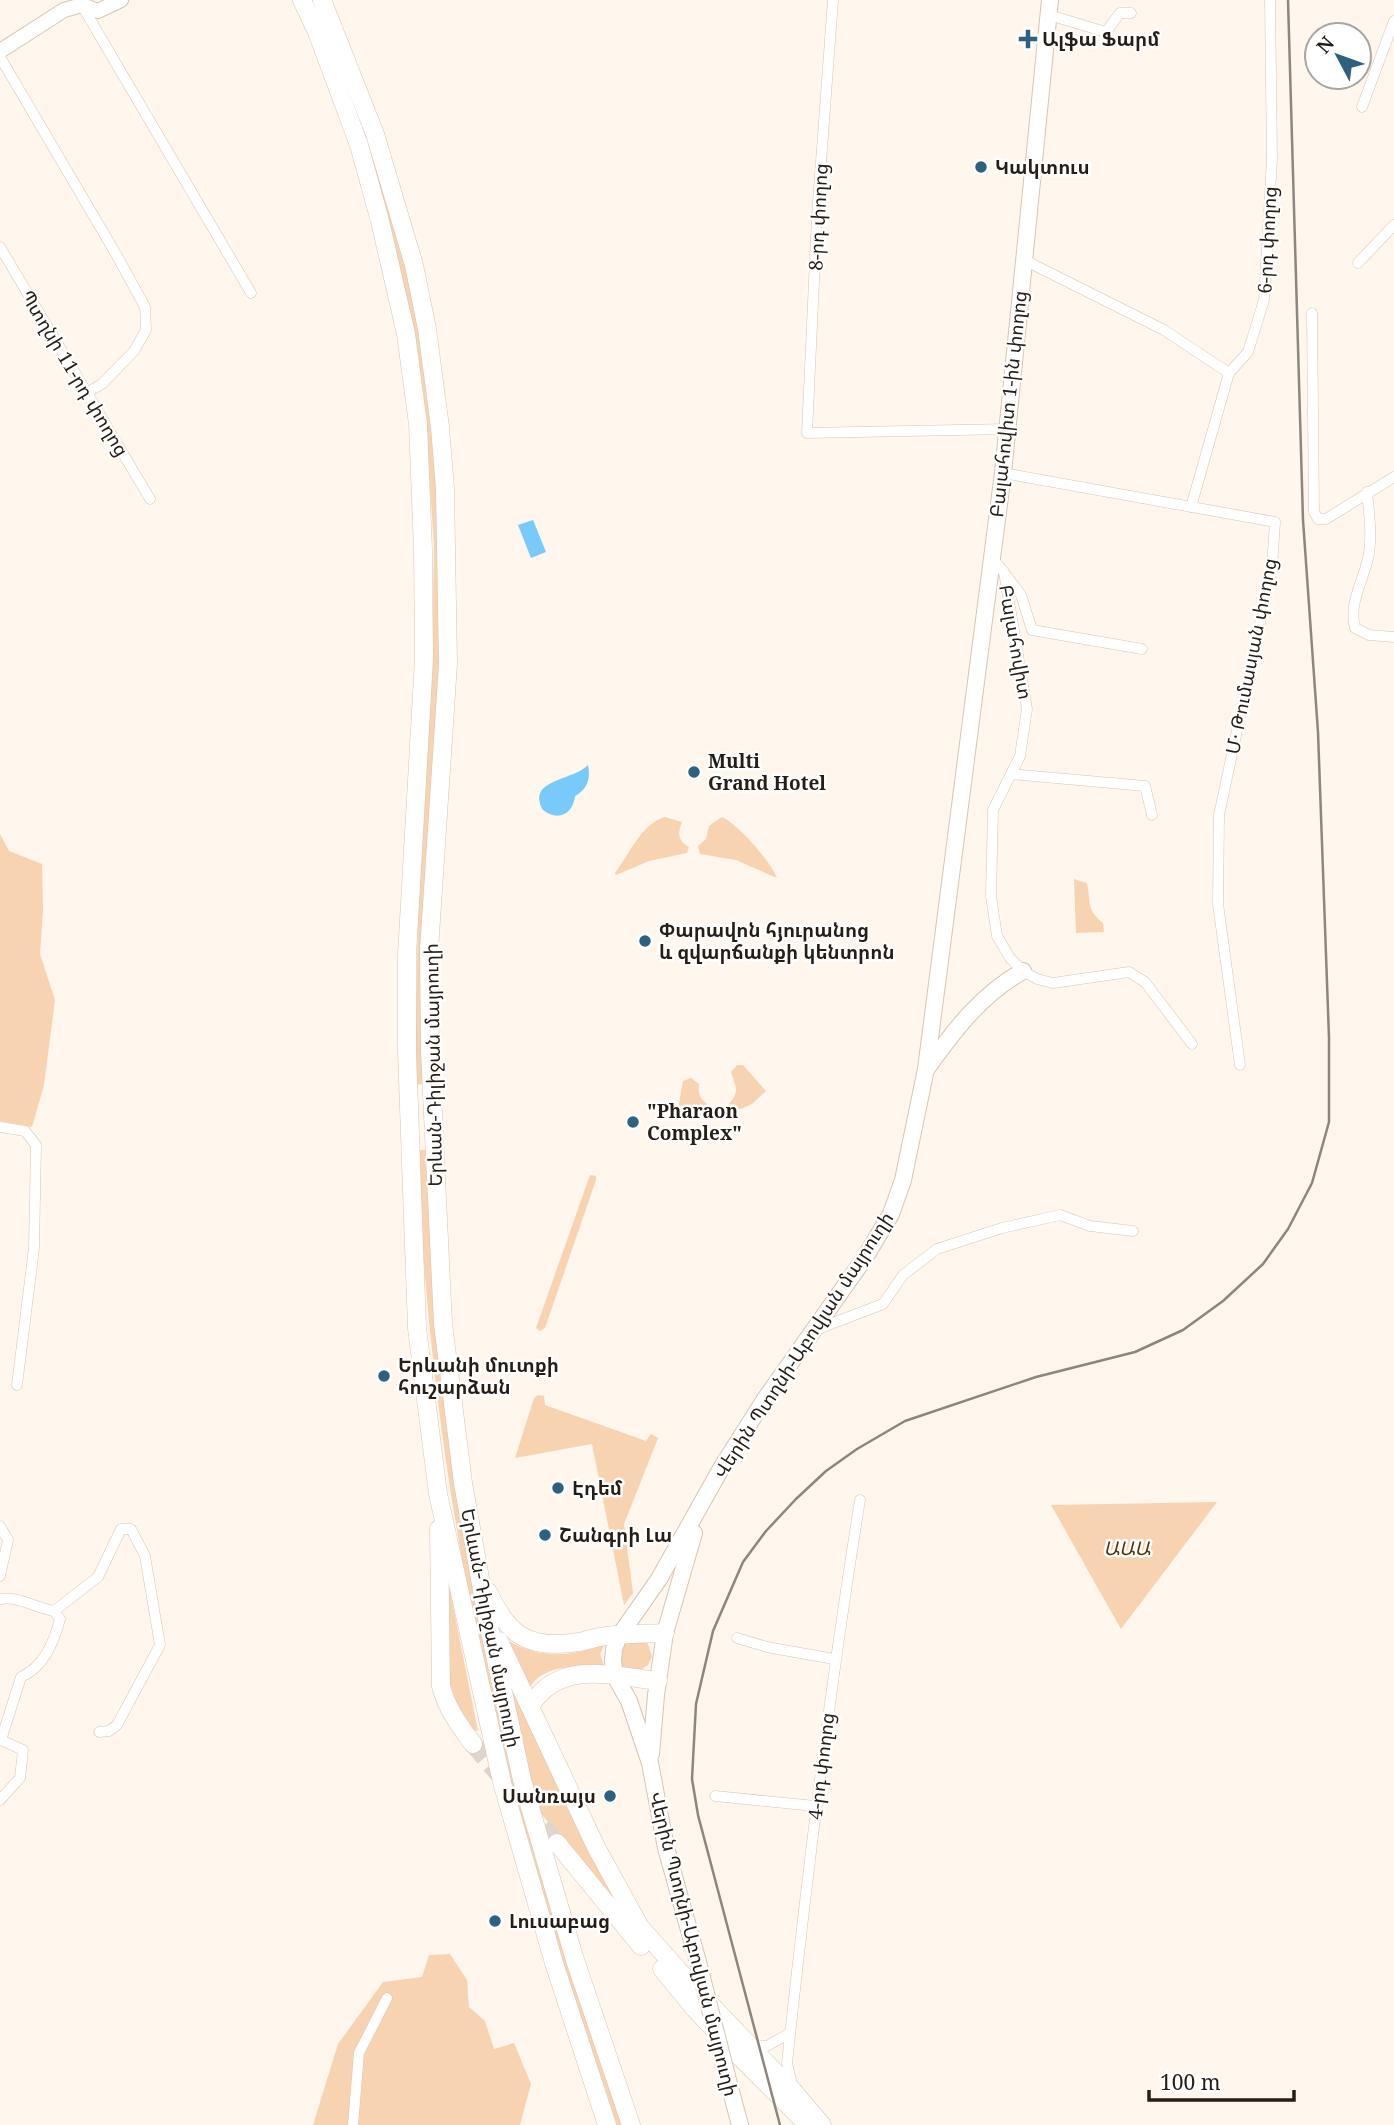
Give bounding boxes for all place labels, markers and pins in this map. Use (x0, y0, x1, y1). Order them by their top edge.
place label: Ալֆա Ֆարմ (1042, 26, 1160, 52)
marker: Ալֆա Ֆարմ (1020, 31, 1036, 47)
place label: Կակտուս (995, 154, 1090, 180)
marker: Կակտուս (973, 159, 989, 175)
place label: Multi Grand Hotel (708, 748, 826, 796)
marker: Multi Grand Hotel (686, 764, 702, 780)
place label: Փարավոն հյուրանոց և զվարճանքի կենտրոն (659, 917, 895, 965)
marker: Փարավոն հյուրանոց և զվարճանքի կենտրոն (637, 933, 653, 949)
place label: "Pharaon Complex" (647, 1098, 742, 1146)
marker: "Pharaon Complex" (625, 1114, 641, 1130)
place label: Երևանի մուտքի հուշարձան (398, 1352, 559, 1400)
marker: Երևանի մուտքի հուշարձան (376, 1368, 392, 1384)
place label: Էդեմ (572, 1475, 623, 1501)
marker: Էդեմ (550, 1480, 566, 1496)
place label: Շանգրի Լա (559, 1522, 672, 1548)
marker: Շանգրի Լա (537, 1527, 553, 1543)
place label: Սանռայս (502, 1783, 596, 1809)
marker: Սանռայս (602, 1788, 618, 1804)
place label: Լուսաբաց (509, 1908, 610, 1934)
marker: Լուսաբաց (487, 1913, 503, 1929)

